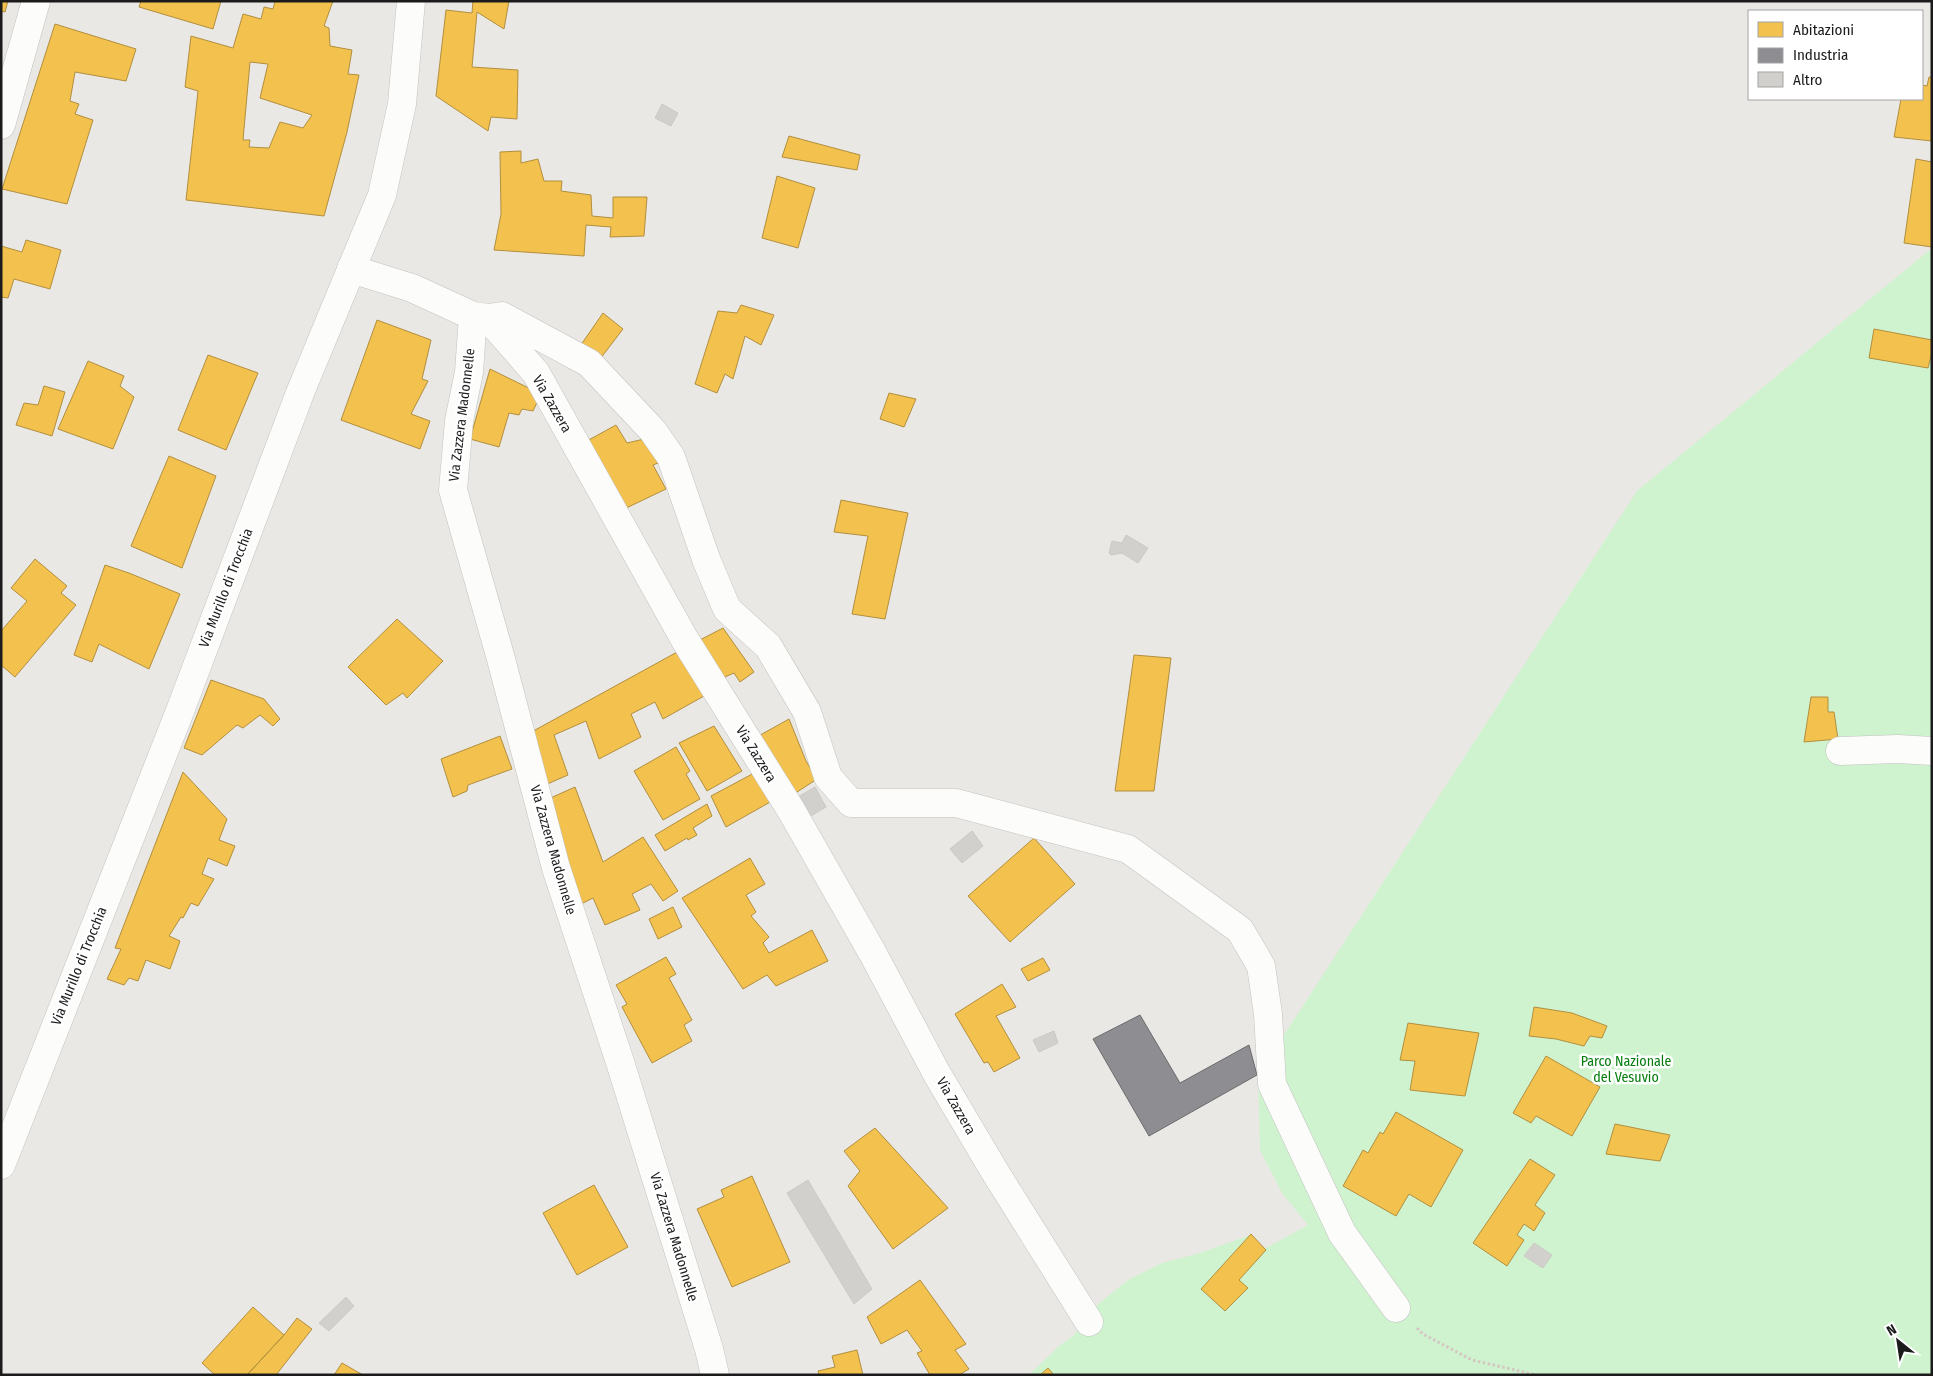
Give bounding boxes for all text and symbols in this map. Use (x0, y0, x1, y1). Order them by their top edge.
legend (1748, 10, 1923, 100)
text: Abitazioni (1793, 21, 1854, 39)
text: Industria (1793, 46, 1848, 64)
text: Altro (1793, 71, 1823, 89)
street label: Via Zazzera Madonnelle (445, 347, 479, 483)
street label: Via Zazzera (529, 372, 575, 436)
street label: Via Murillo di Trocchia (195, 526, 257, 650)
street label: Via Zazzera (732, 723, 780, 785)
street label: Via Zazzera Madonnelle (526, 783, 580, 917)
street label: Via Murillo di Trocchia (47, 904, 111, 1028)
park label: Parco Nazionale del Vesuvio (1581, 1053, 1671, 1086)
street label: Via Zazzera (933, 1074, 979, 1138)
street label: Via Zazzera Madonnelle (646, 1170, 702, 1304)
north arrow (1873, 1316, 1923, 1366)
text: N (1884, 1321, 1900, 1340)

